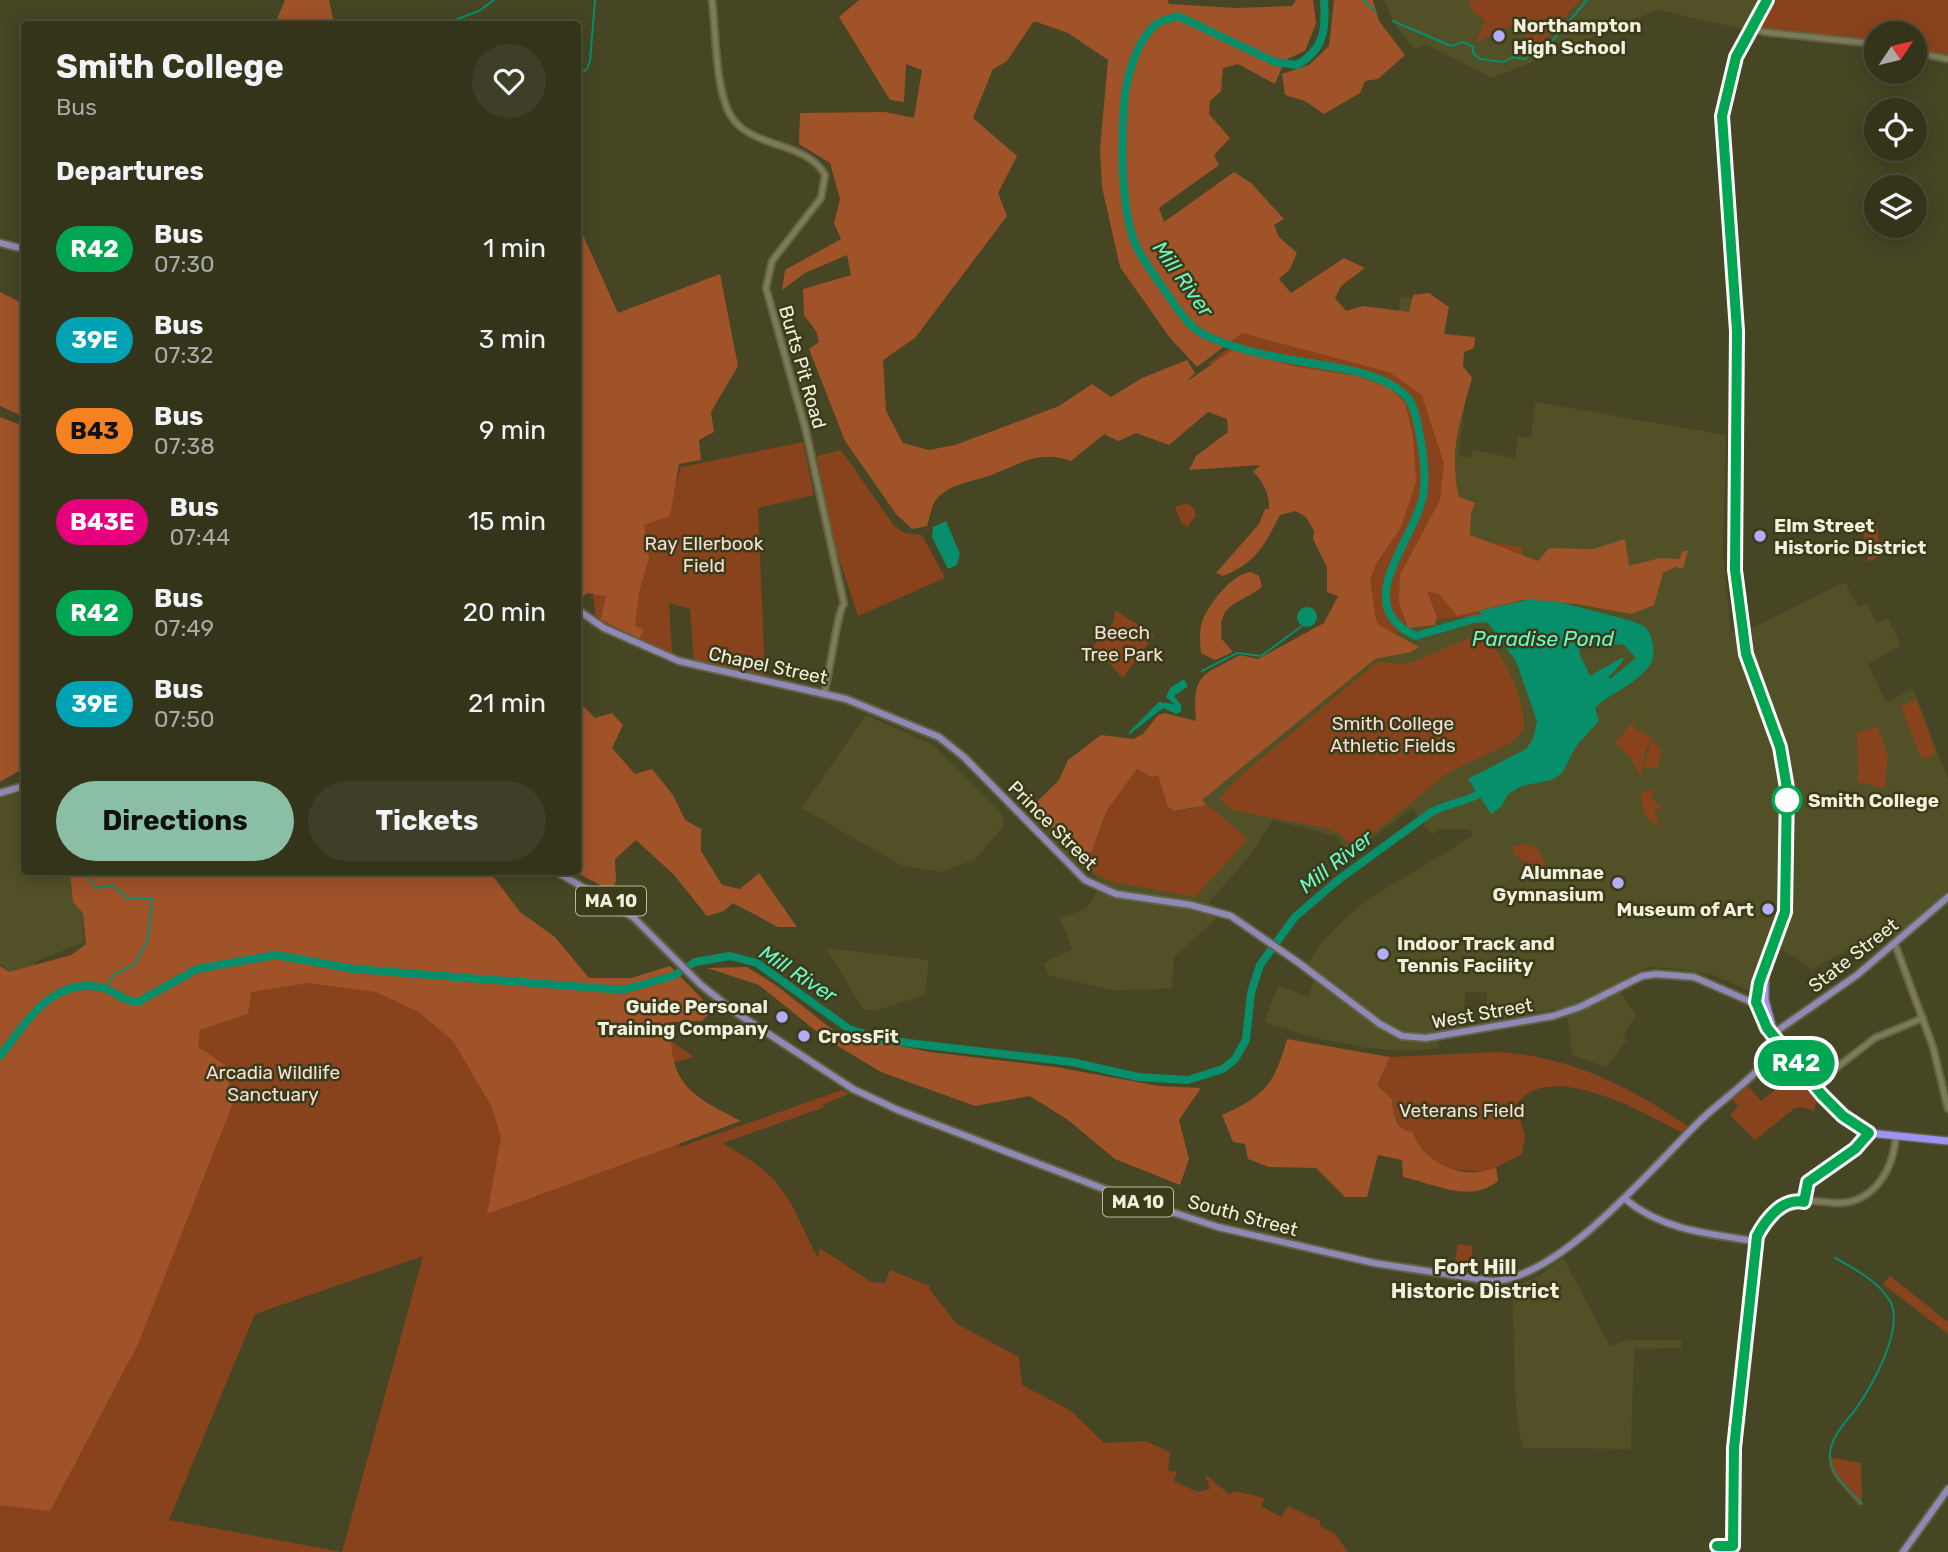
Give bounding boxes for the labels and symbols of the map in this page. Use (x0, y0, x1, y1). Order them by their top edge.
place label: Northampton High School (1513, 14, 1641, 59)
north arrow (1864, 21, 1927, 84)
marker: Northampton High School (1491, 28, 1507, 44)
water label: Mill River (1148, 236, 1220, 322)
street label: Burts Pit Road (774, 303, 831, 431)
place label: Elm Street Historic District (1774, 514, 1926, 559)
marker: Elm Street Historic District (1752, 528, 1768, 544)
park label: Ray Ellerbook Field (645, 532, 764, 577)
park label: Beech Tree Park (1081, 621, 1163, 666)
water label: Paradise Pond (1472, 626, 1615, 651)
street label: Chapel Street (706, 642, 830, 689)
park label: Smith College Athletic Fields (1330, 712, 1456, 757)
street label: Prince Street (1003, 776, 1102, 875)
marker: Smith College (1772, 785, 1802, 815)
place label: Smith College (1808, 789, 1939, 812)
water label: Mill River (1294, 824, 1378, 898)
place label: Alumnae Gymnasium (1493, 861, 1604, 906)
marker: Alumnae Gymnasium (1610, 875, 1626, 891)
road number: MA 10 (576, 887, 646, 916)
place label: Museum of Art (1616, 898, 1754, 921)
marker: Museum of Art (1760, 901, 1776, 917)
street label: State Street (1804, 913, 1903, 997)
place label: Indoor Track and Tennis Facility (1397, 932, 1555, 977)
water label: Mill River (755, 939, 842, 1008)
marker: Indoor Track and Tennis Facility (1375, 946, 1391, 962)
street label: West Street (1430, 993, 1535, 1034)
place label: Guide Personal Training Company (597, 995, 769, 1040)
marker: Guide Personal Training Company (774, 1009, 790, 1025)
place label: CrossFit (818, 1025, 899, 1048)
marker: CrossFit (796, 1028, 812, 1044)
line badge: R42 (1756, 1040, 1836, 1086)
park label: Arcadia Wildlife Sanctuary (206, 1061, 340, 1106)
park label: Veterans Field (1399, 1099, 1525, 1122)
road number: MA 10 (1103, 1188, 1173, 1217)
street label: South Street (1185, 1190, 1301, 1241)
district label: Fort Hill Historic District (1391, 1254, 1559, 1303)

